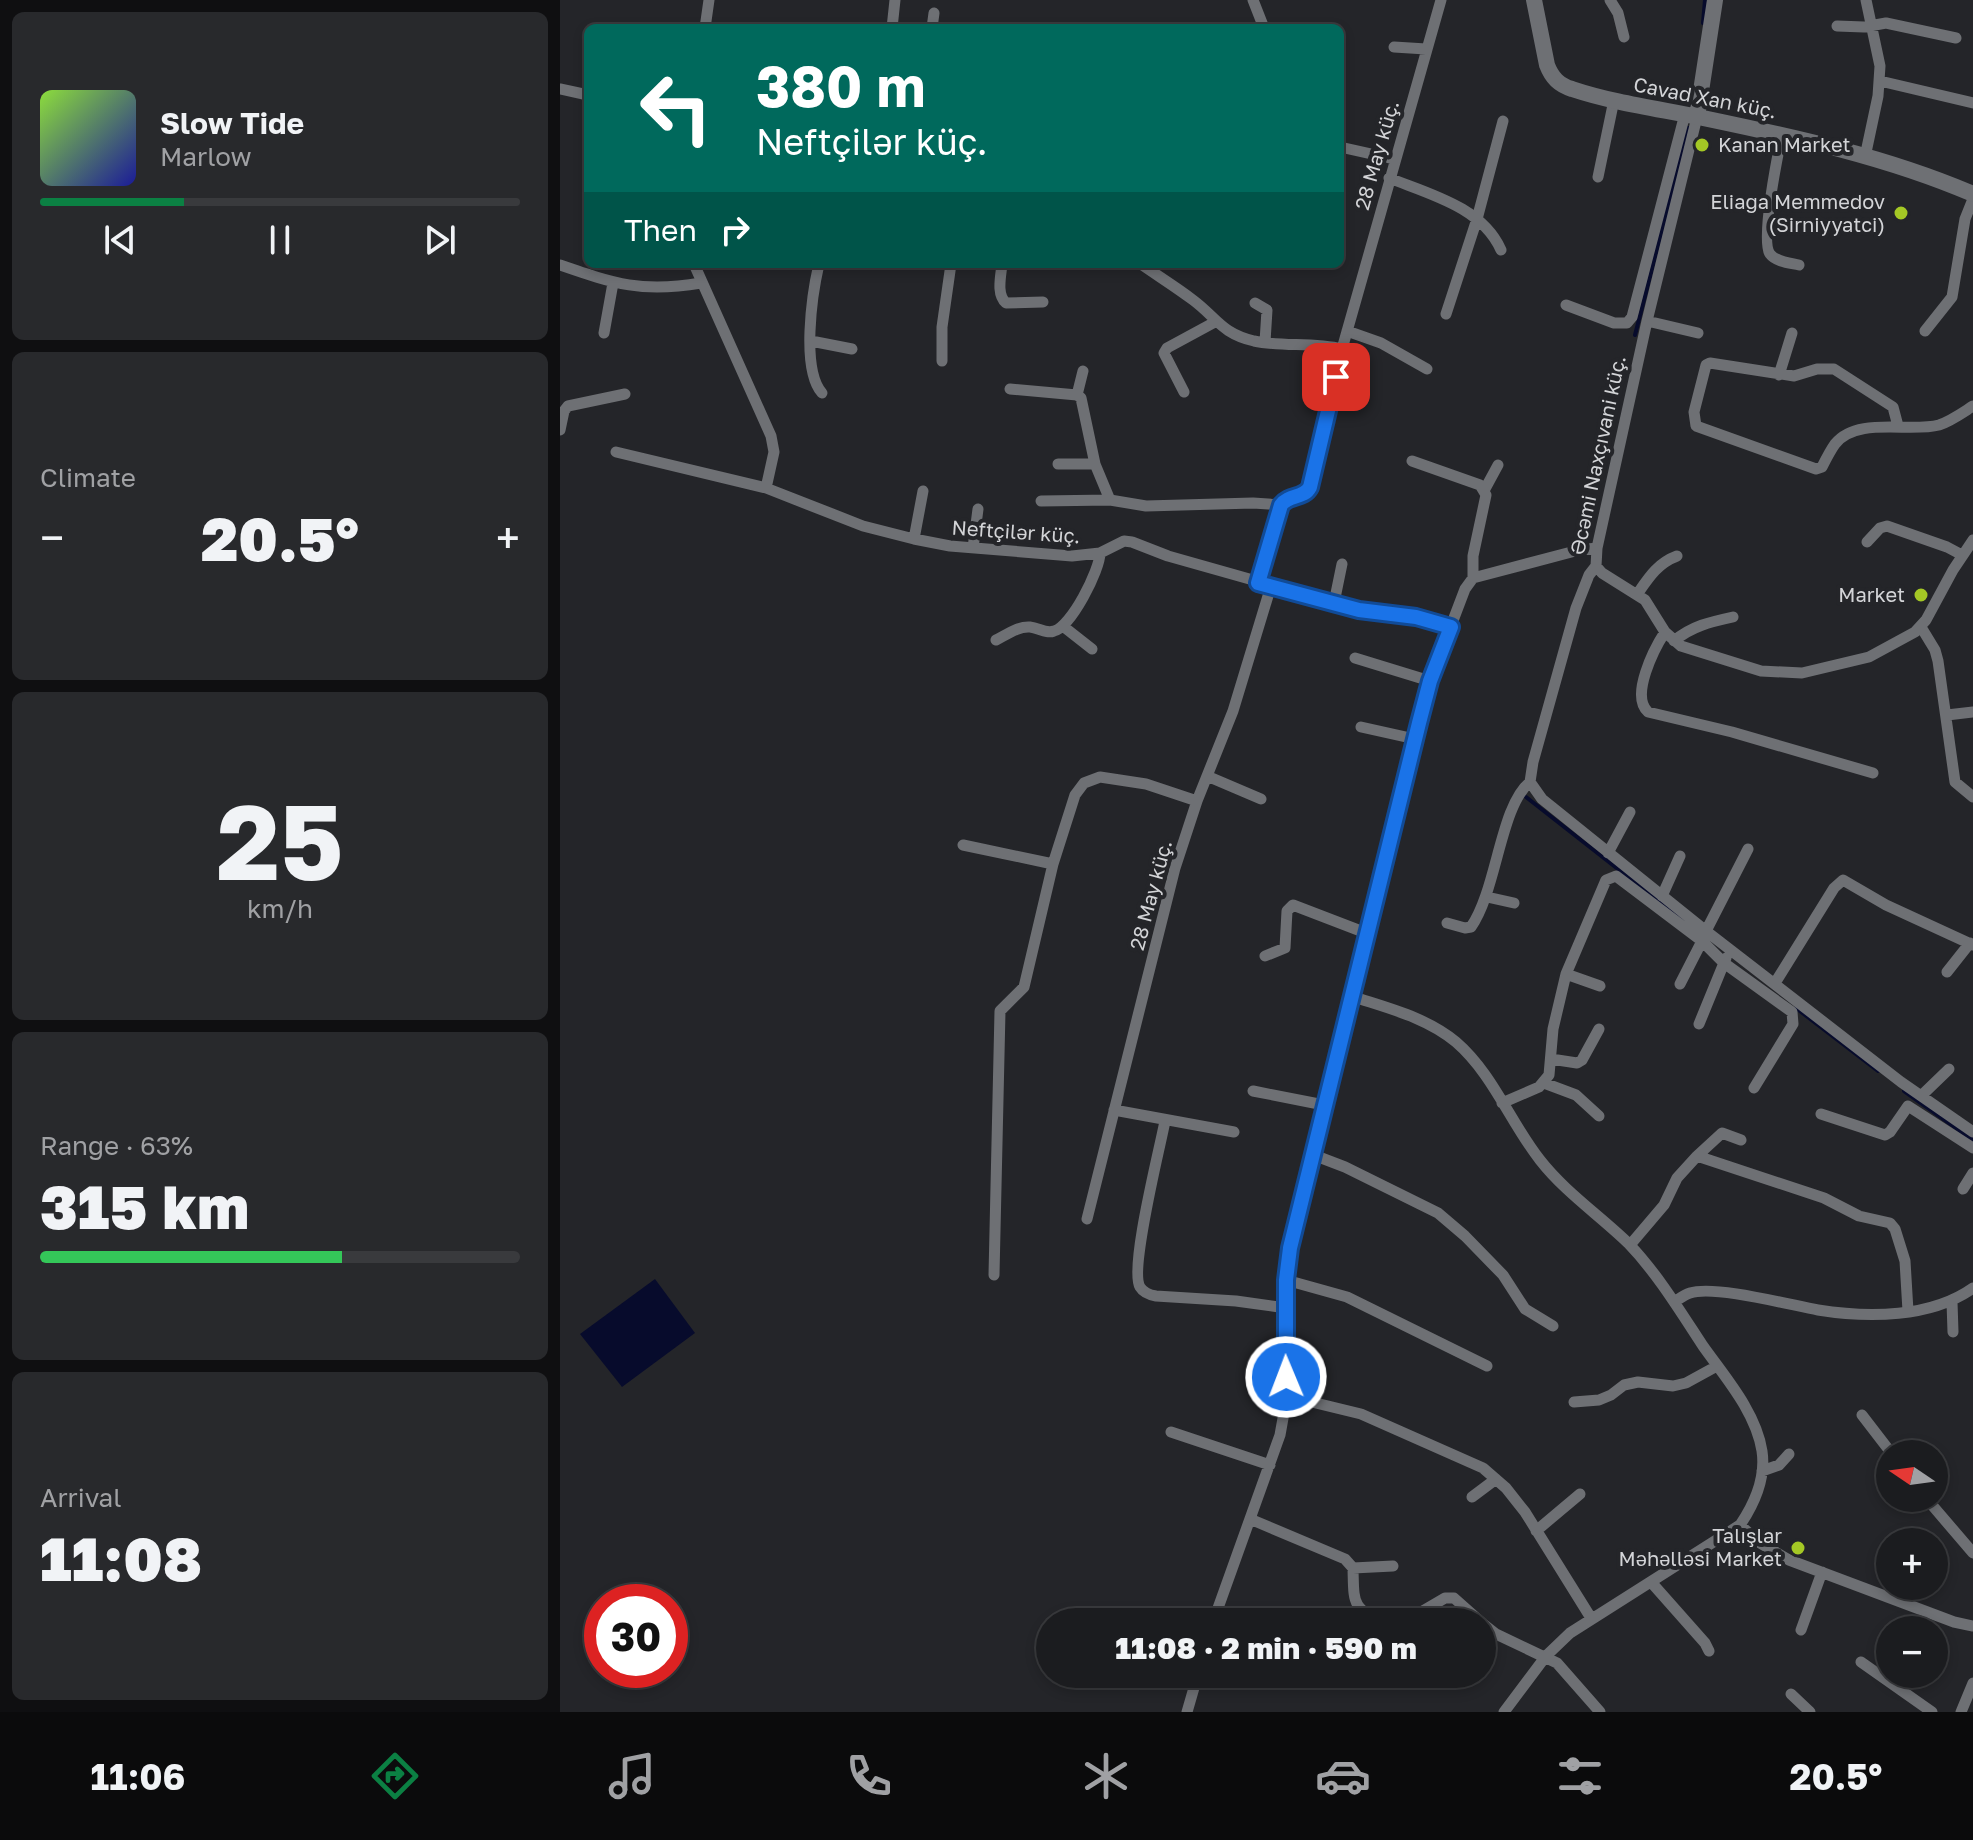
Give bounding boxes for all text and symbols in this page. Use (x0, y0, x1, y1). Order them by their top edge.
text: 380 m (756, 52, 925, 119)
icon: left (624, 56, 728, 160)
street label: Cavad Xan küç. (1632, 71, 1779, 123)
street label: 28 May küç. (1349, 97, 1403, 212)
text: Slow Tide (160, 105, 304, 141)
text: Neftçilər küç. (756, 120, 987, 163)
place label: Kanan Market (1718, 132, 1851, 156)
marker: Kanan Market (1693, 136, 1711, 154)
text: Marlow (160, 141, 252, 172)
place label: Eliaga Memmedov (Sirniyyatci) (1710, 189, 1885, 236)
marker: Eliaga Memmedov (Sirniyyatci) (1892, 204, 1910, 222)
icon: right (713, 208, 757, 252)
text: Then (624, 212, 697, 248)
icon: previous (98, 218, 142, 262)
icon: pause (258, 218, 302, 262)
icon: next (418, 218, 462, 262)
pin (1302, 343, 1370, 411)
street label: Əcəmi Naxçıvani küç. (1564, 353, 1630, 557)
icon: arrive (1314, 355, 1358, 399)
text: Climate (40, 462, 136, 493)
text: 20.5° (201, 502, 359, 574)
text: − (40, 511, 64, 564)
text: + (496, 511, 520, 564)
street label: Neftçilər küç. (951, 515, 1081, 547)
place label: Market (1838, 582, 1905, 606)
marker: Market (1912, 586, 1930, 604)
text: 25 (217, 778, 343, 903)
street label: 28 May küç. (1124, 837, 1176, 952)
text: km/h (247, 893, 313, 924)
text: Range · 63% (40, 1130, 193, 1161)
text: 315 km (40, 1170, 249, 1242)
position arrow (1244, 1335, 1328, 1419)
north arrow (1876, 1440, 1948, 1512)
map controls (1876, 1440, 1948, 1688)
text: Arrival (40, 1482, 121, 1513)
text: 11:08 (40, 1522, 202, 1594)
place label: Talışlar Məhəlləsi Market (1619, 1523, 1782, 1570)
button: + (1876, 1528, 1948, 1600)
marker: Talışlar Məhəlləsi Market (1789, 1539, 1807, 1557)
speed limit sign: 30 (584, 1584, 688, 1688)
button: − (1876, 1616, 1948, 1688)
text: 11:08 · 2 min · 590 m (1115, 1630, 1417, 1666)
icon: directions (367, 1748, 423, 1804)
icon: music (604, 1748, 660, 1804)
icon: phone (841, 1748, 897, 1804)
icon: climate (1078, 1748, 1134, 1804)
icon: car (1315, 1748, 1371, 1804)
icon: filters (1552, 1748, 1608, 1804)
text: 11:06 (91, 1755, 185, 1798)
text: 20.5° (1789, 1755, 1882, 1798)

